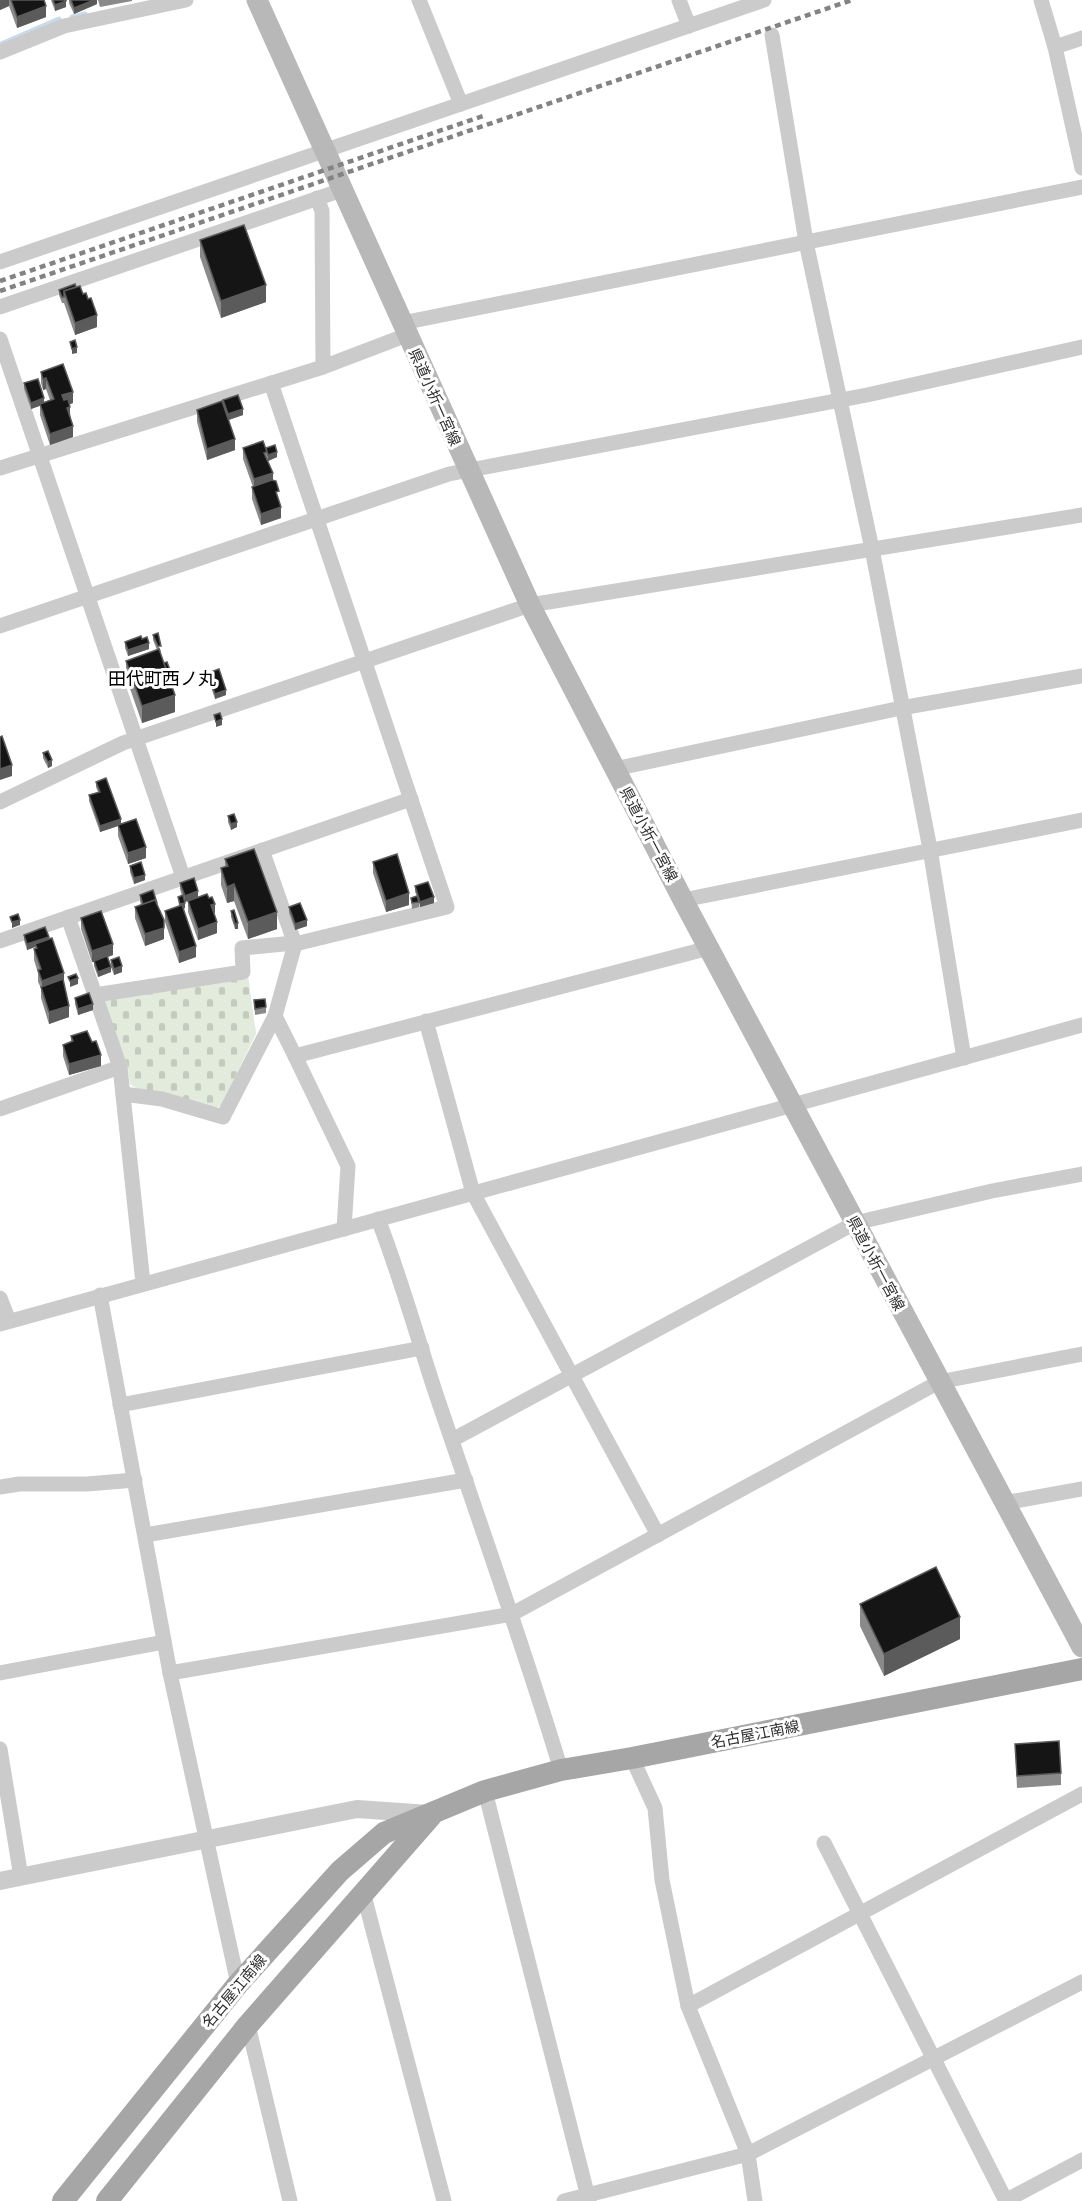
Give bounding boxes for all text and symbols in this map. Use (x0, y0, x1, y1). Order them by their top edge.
street label: 県道小折一宮線 (406, 346, 464, 448)
district label: 田代町西ノ丸 (108, 669, 216, 689)
street label: 県道小折一宮線 (617, 784, 681, 884)
street label: 県道小折一宮線 (844, 1213, 908, 1313)
street label: 名古屋江南線 (709, 1717, 801, 1751)
street label: 名古屋江南線 (199, 1951, 269, 2031)

